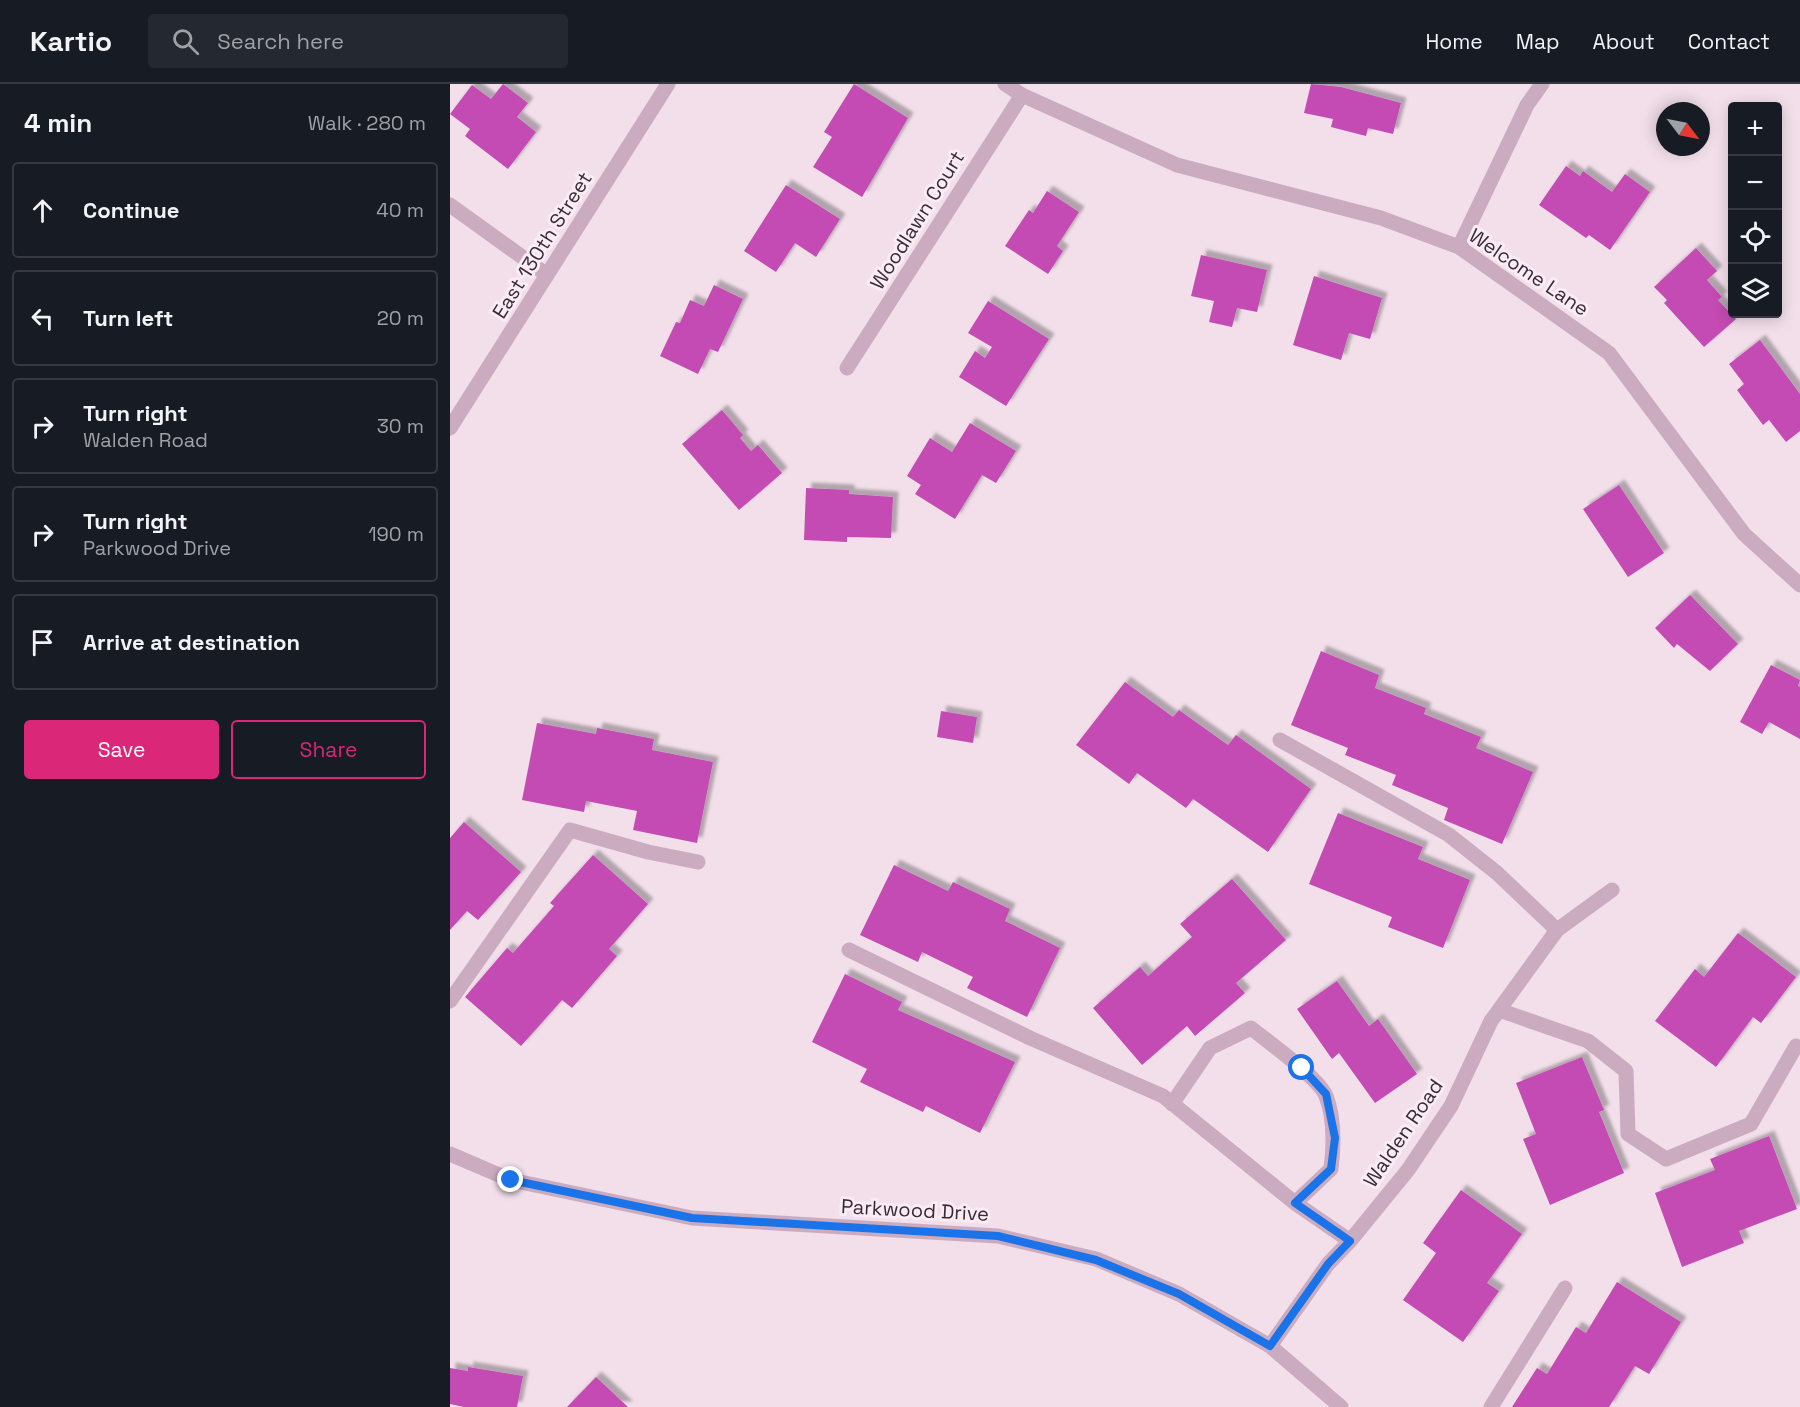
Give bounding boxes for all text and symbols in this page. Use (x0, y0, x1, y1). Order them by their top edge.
search box (148, 14, 568, 68)
text: Kartio (30, 23, 112, 59)
icon: search (169, 25, 202, 58)
text: Search here (217, 27, 344, 55)
text: Home (1425, 28, 1483, 55)
text: Map (1516, 28, 1560, 55)
text: About (1593, 28, 1655, 55)
text: Contact (1688, 28, 1770, 55)
north arrow (1656, 102, 1710, 156)
map controls (1728, 102, 1782, 318)
button: + (1728, 102, 1782, 156)
text: 4 min (24, 106, 92, 140)
text: Walk · 280 m (308, 110, 426, 136)
street label: Woodlawn Court (864, 146, 970, 294)
button: − (1728, 156, 1782, 210)
street label: East 130th Street (486, 167, 598, 323)
icon: ahead (26, 194, 59, 227)
text: Continue (83, 196, 179, 224)
text: 40 m (376, 197, 424, 223)
button: locate (1728, 210, 1782, 264)
street label: Welcome Lane (1464, 222, 1594, 322)
button: layers (1728, 264, 1782, 318)
icon: left (26, 302, 59, 335)
text: Turn left (83, 304, 173, 332)
text: 20 m (377, 305, 424, 331)
text: Turn right (83, 399, 188, 427)
icon: right (26, 410, 59, 443)
text: 30 m (377, 413, 424, 439)
text: Walden Road (83, 427, 208, 453)
text: Turn right (83, 507, 188, 535)
icon: right (26, 518, 59, 551)
text: 190 m (368, 521, 424, 547)
text: Parkwood Drive (83, 535, 231, 561)
icon: arrive (26, 626, 59, 659)
text: Arrive at destination (83, 628, 300, 656)
button: Save (24, 720, 219, 779)
button: Share (231, 720, 426, 779)
route start (1288, 1054, 1314, 1080)
street label: Walden Road (1357, 1074, 1449, 1192)
route end (497, 1166, 523, 1192)
street label: Parkwood Drive (840, 1193, 990, 1227)

